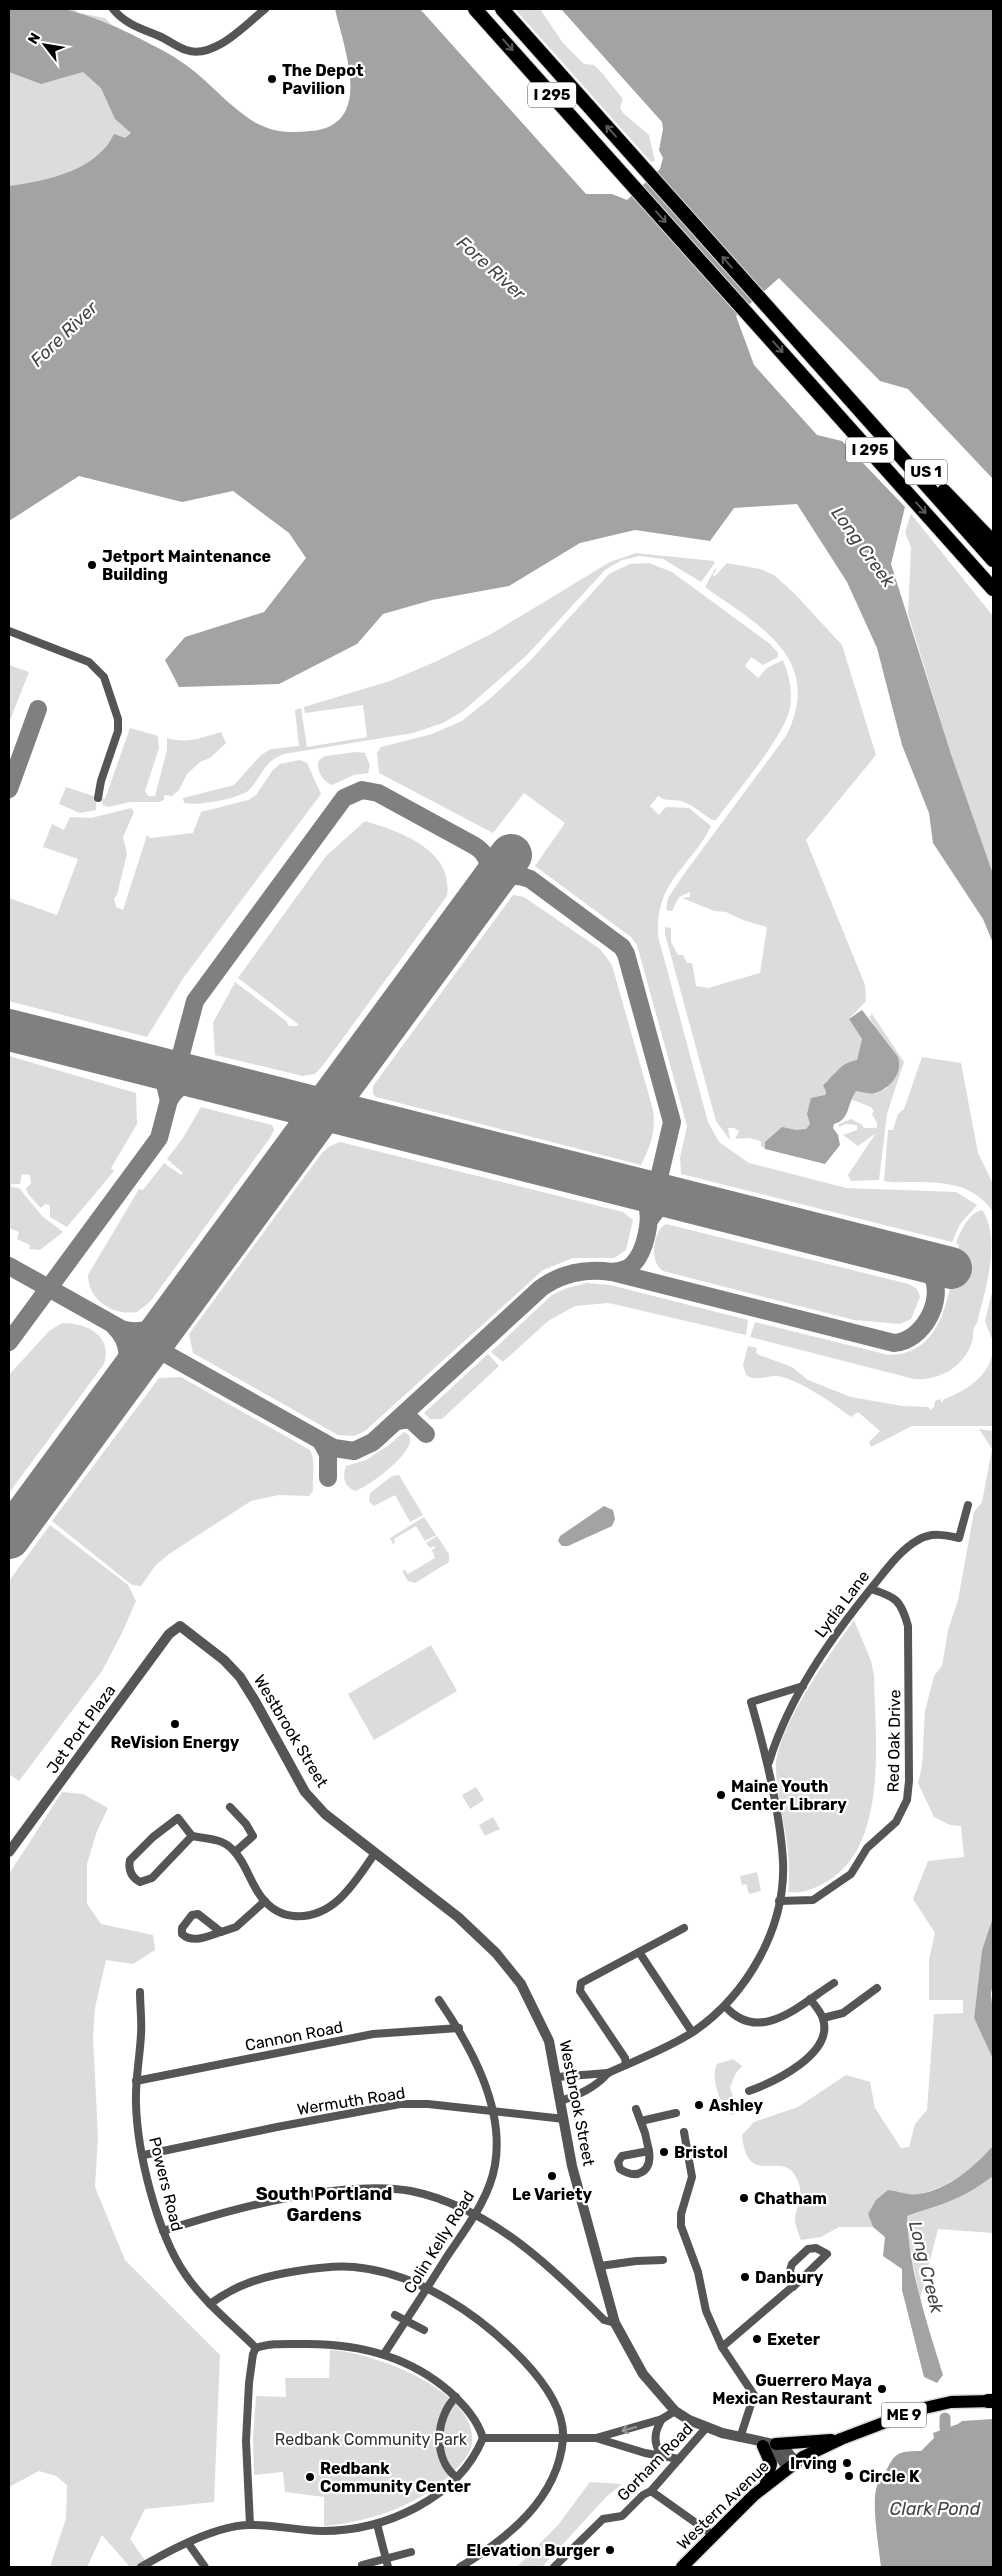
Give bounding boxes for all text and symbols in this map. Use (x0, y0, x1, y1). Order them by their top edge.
north arrow (20, 20, 70, 70)
text: N (24, 30, 44, 47)
one-way arrow (502, 39, 514, 52)
place label: The Depot Pavilion (282, 61, 364, 98)
marker: The Depot Pavilion (266, 73, 278, 85)
road number: I 295 (528, 82, 576, 108)
one-way arrow (605, 125, 617, 138)
one-way arrow (656, 210, 667, 223)
water label: Fore River (452, 231, 531, 305)
one-way arrow (722, 255, 733, 268)
water label: Fore River (26, 296, 103, 371)
one-way arrow (772, 341, 784, 354)
road number: I 295 (846, 438, 894, 462)
road number: US 1 (905, 460, 947, 484)
one-way arrow (916, 501, 927, 514)
water label: Long Creek (826, 502, 900, 592)
place label: Jetport Maintenance Building (102, 547, 271, 584)
marker: Jetport Maintenance Building (86, 559, 98, 571)
street label: Lydia Lane (811, 1567, 873, 1641)
street label: Westbrook Street (250, 1671, 332, 1791)
street label: Jet Port Plaza (43, 1681, 119, 1777)
street label: Red Oak Drive (884, 1689, 904, 1793)
marker: ReVision Energy (169, 1718, 181, 1730)
place label: ReVision Energy (111, 1733, 240, 1752)
place label: Maine Youth Center Library (731, 1777, 847, 1814)
marker: Maine Youth Center Library (715, 1789, 727, 1801)
street label: Cannon Road (243, 2017, 345, 2055)
street label: Westbrook Street (555, 2038, 599, 2168)
street label: Wermuth Road (296, 2083, 406, 2119)
place label: Ashley (709, 2096, 763, 2115)
marker: Ashley (693, 2099, 705, 2111)
street label: Powers Road (145, 2135, 187, 2233)
place label: Bristol (674, 2143, 728, 2162)
marker: Bristol (658, 2146, 670, 2158)
marker: Le Variety (546, 2170, 558, 2182)
district label: South Portland Gardens (256, 2183, 392, 2226)
place label: Le Variety (512, 2185, 592, 2204)
street label: Colin Kelly Road (400, 2187, 478, 2297)
place label: Chatham (754, 2189, 827, 2208)
marker: Chatham (738, 2192, 750, 2204)
water label: Long Creek (904, 2219, 948, 2316)
place label: Danbury (755, 2268, 824, 2287)
marker: Danbury (739, 2271, 751, 2283)
place label: Exeter (767, 2330, 821, 2349)
marker: Exeter (751, 2333, 763, 2345)
place label: Guerrero Maya Mexican Restaurant (712, 2371, 873, 2408)
marker: Guerrero Maya Mexican Restaurant (876, 2383, 888, 2395)
road number: ME 9 (882, 2402, 926, 2428)
street label: Gorham Road (613, 2419, 697, 2505)
one-way arrow (622, 2424, 638, 2434)
park label: Redbank Community Park (275, 2430, 468, 2449)
place label: Irving (790, 2454, 837, 2473)
street label: Western Avenue (673, 2456, 773, 2554)
marker: Irving (841, 2457, 853, 2469)
place label: Redbank Community Center (320, 2459, 471, 2496)
place label: Circle K (859, 2467, 920, 2486)
marker: Circle K (843, 2470, 855, 2482)
marker: Redbank Community Center (304, 2471, 316, 2483)
water label: Clark Pond (890, 2498, 981, 2520)
place label: Elevation Burger (466, 2541, 601, 2560)
marker: Elevation Burger (604, 2544, 616, 2556)

